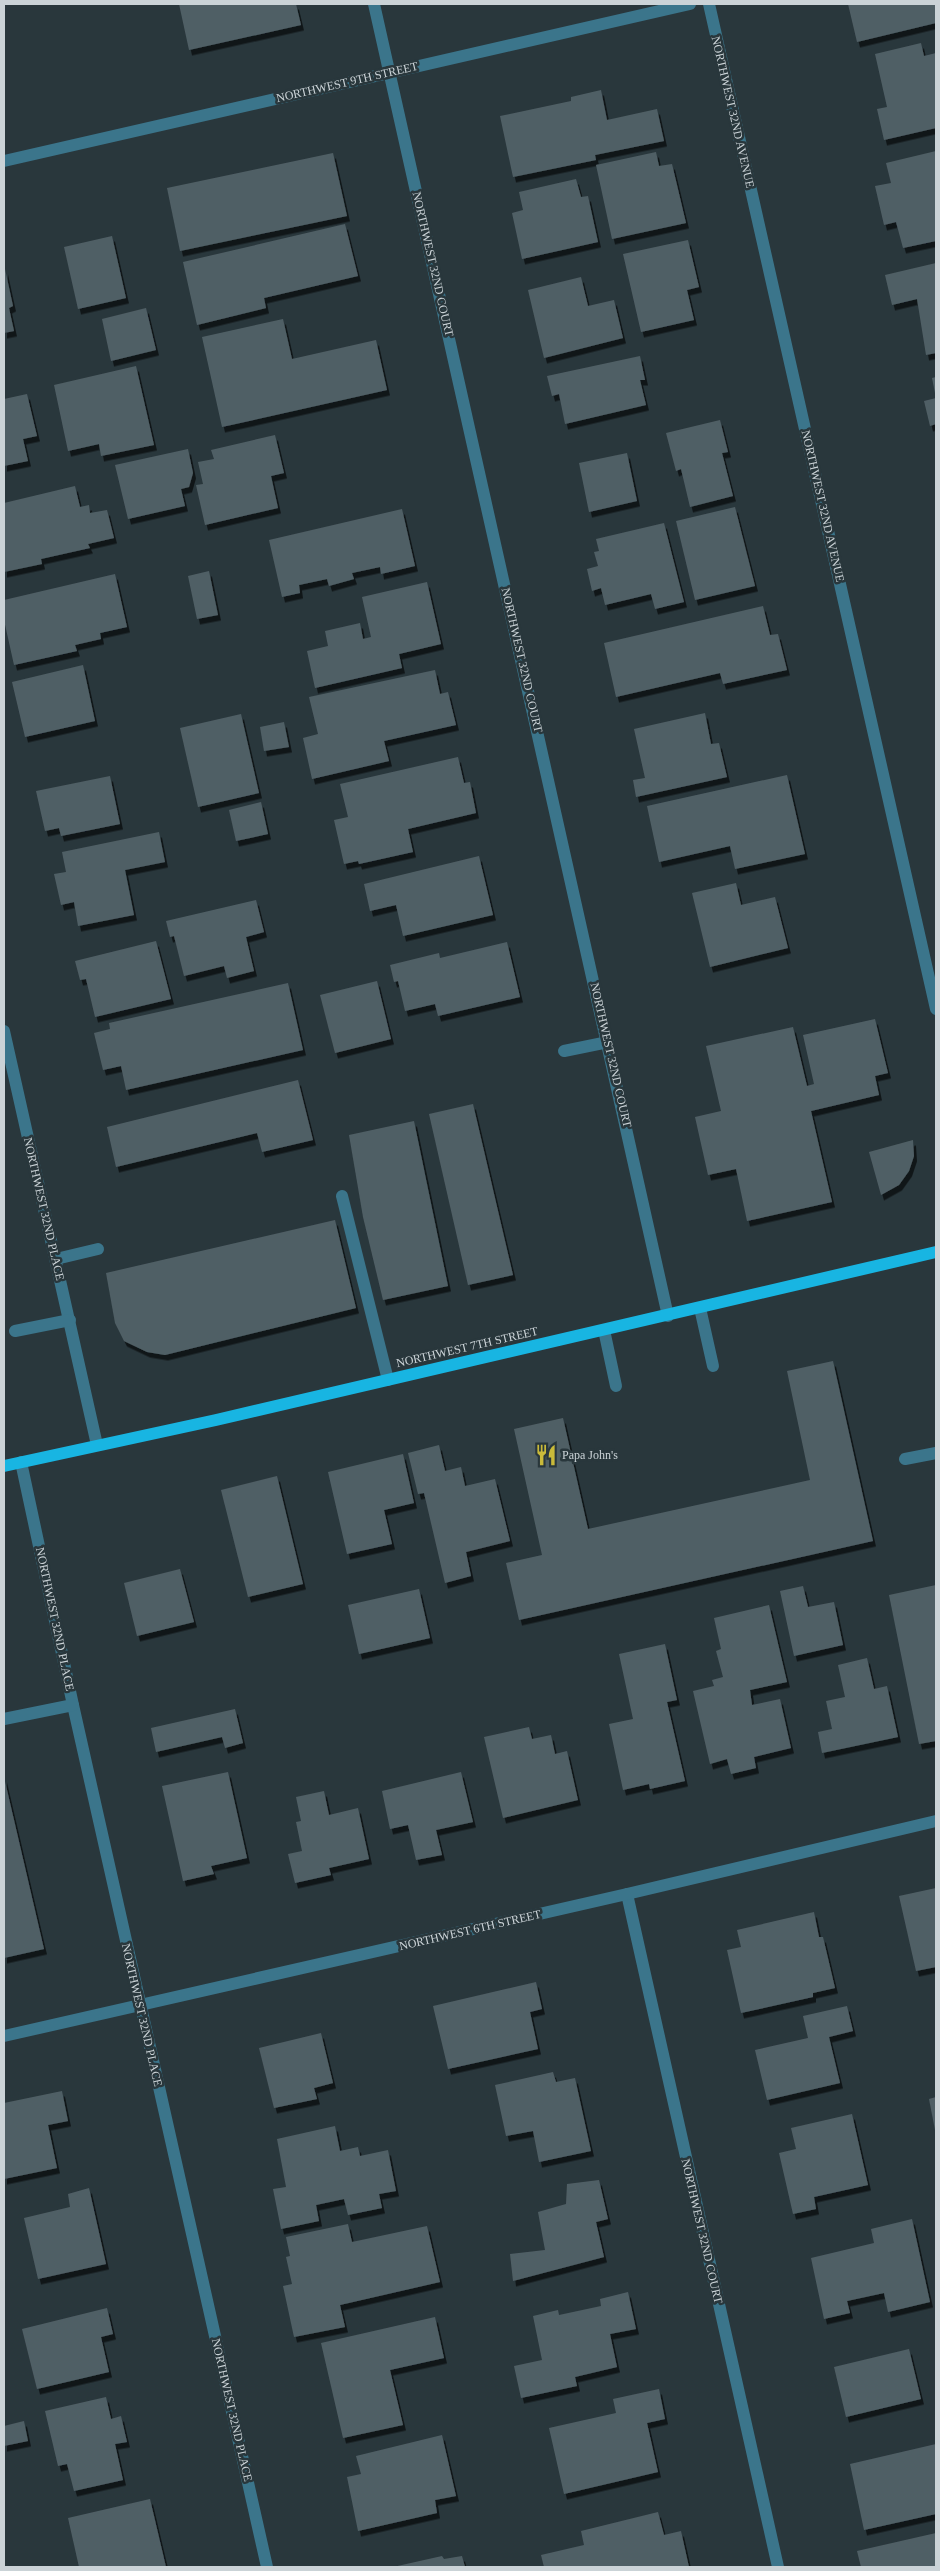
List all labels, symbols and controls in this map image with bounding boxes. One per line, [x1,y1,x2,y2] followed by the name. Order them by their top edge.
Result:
[709,35,757,189] street label: NORTHWEST 32ND AVENUE
[275,59,420,105] street label: NORTHWEST 9TH STREET
[409,190,457,338] street label: NORTHWEST 32ND COURT
[799,429,847,583] street label: NORTHWEST 32ND AVENUE
[498,586,546,734] street label: NORTHWEST 32ND COURT
[587,981,635,1129] street label: NORTHWEST 32ND COURT
[21,1136,67,1282] street label: NORTHWEST 32ND PLACE
[395,1324,540,1370] street label: NORTHWEST 7TH STREET
[533,1442,559,1468] restaurant icon: Papa John's
[562,1448,618,1462] place label: Papa John's
[33,1546,77,1692] street label: NORTHWEST 32ND PLACE
[398,1907,543,1953] street label: NORTHWEST 6TH STREET
[119,1942,165,2088] street label: NORTHWEST 32ND PLACE
[678,2157,726,2305] street label: NORTHWEST 32ND COURT
[209,2337,255,2483] street label: NORTHWEST 32ND PLACE

